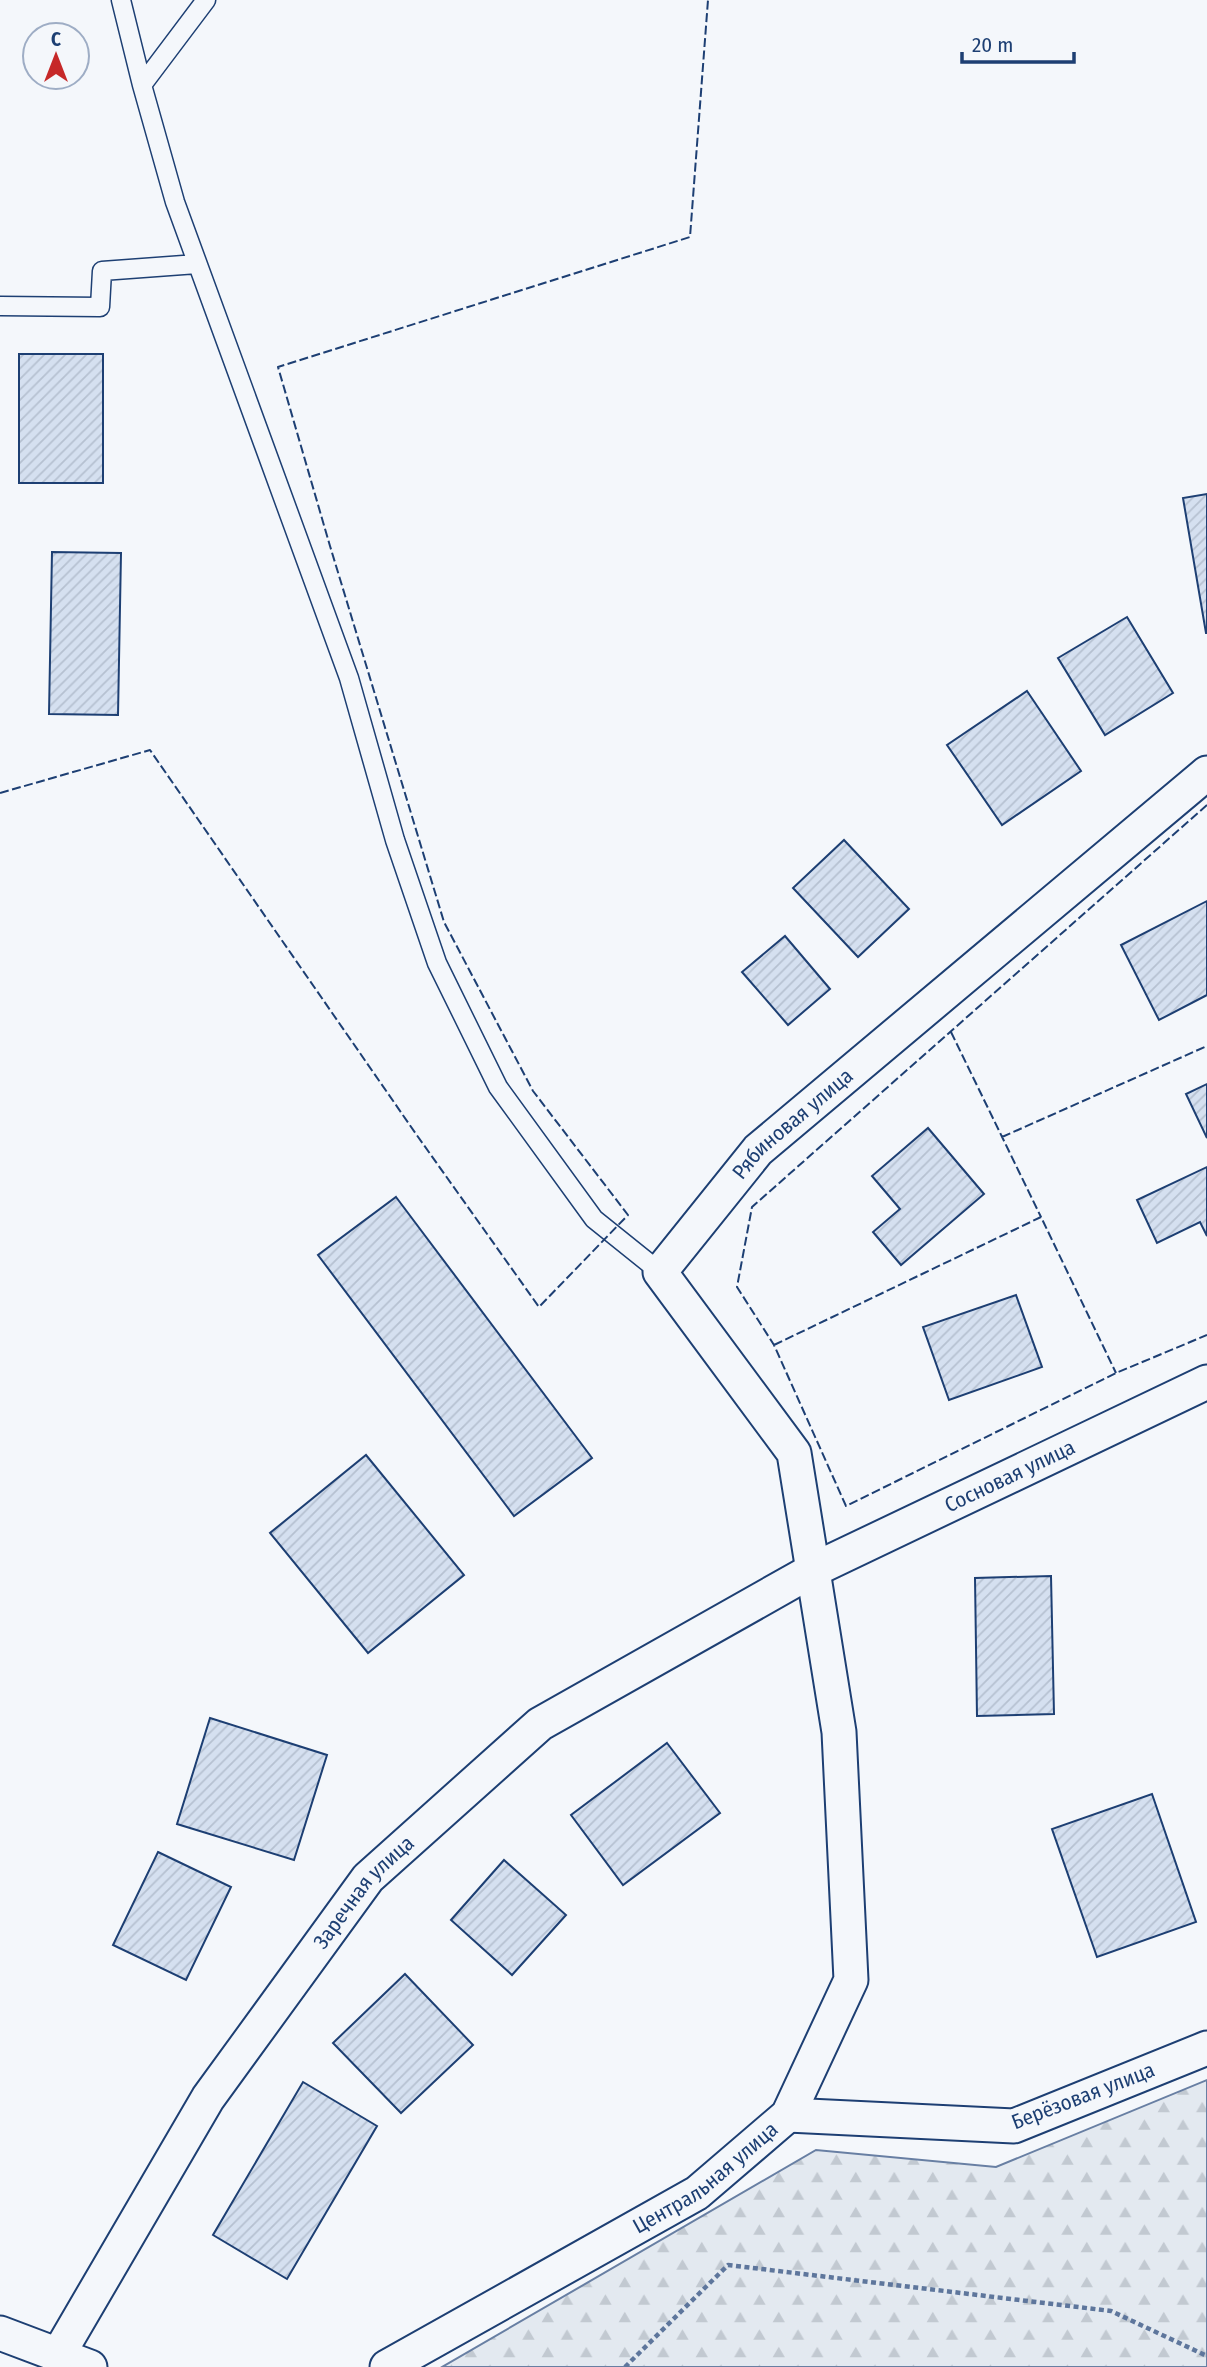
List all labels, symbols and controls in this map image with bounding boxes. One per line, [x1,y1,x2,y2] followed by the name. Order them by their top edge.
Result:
[21,21,91,91] north arrow
[962,21,1074,65] scale bar
[51,28,61,51] text: С
[972,32,1013,58] text: 20 m
[727,1063,858,1184] street label: Рябиновая улица
[941,1434,1079,1518] street label: Сосновая улица
[308,1830,419,1954] street label: Заречная улица
[1008,2057,1158,2135] street label: Берёзовая улица
[628,2116,783,2239] street label: Центральная улица

